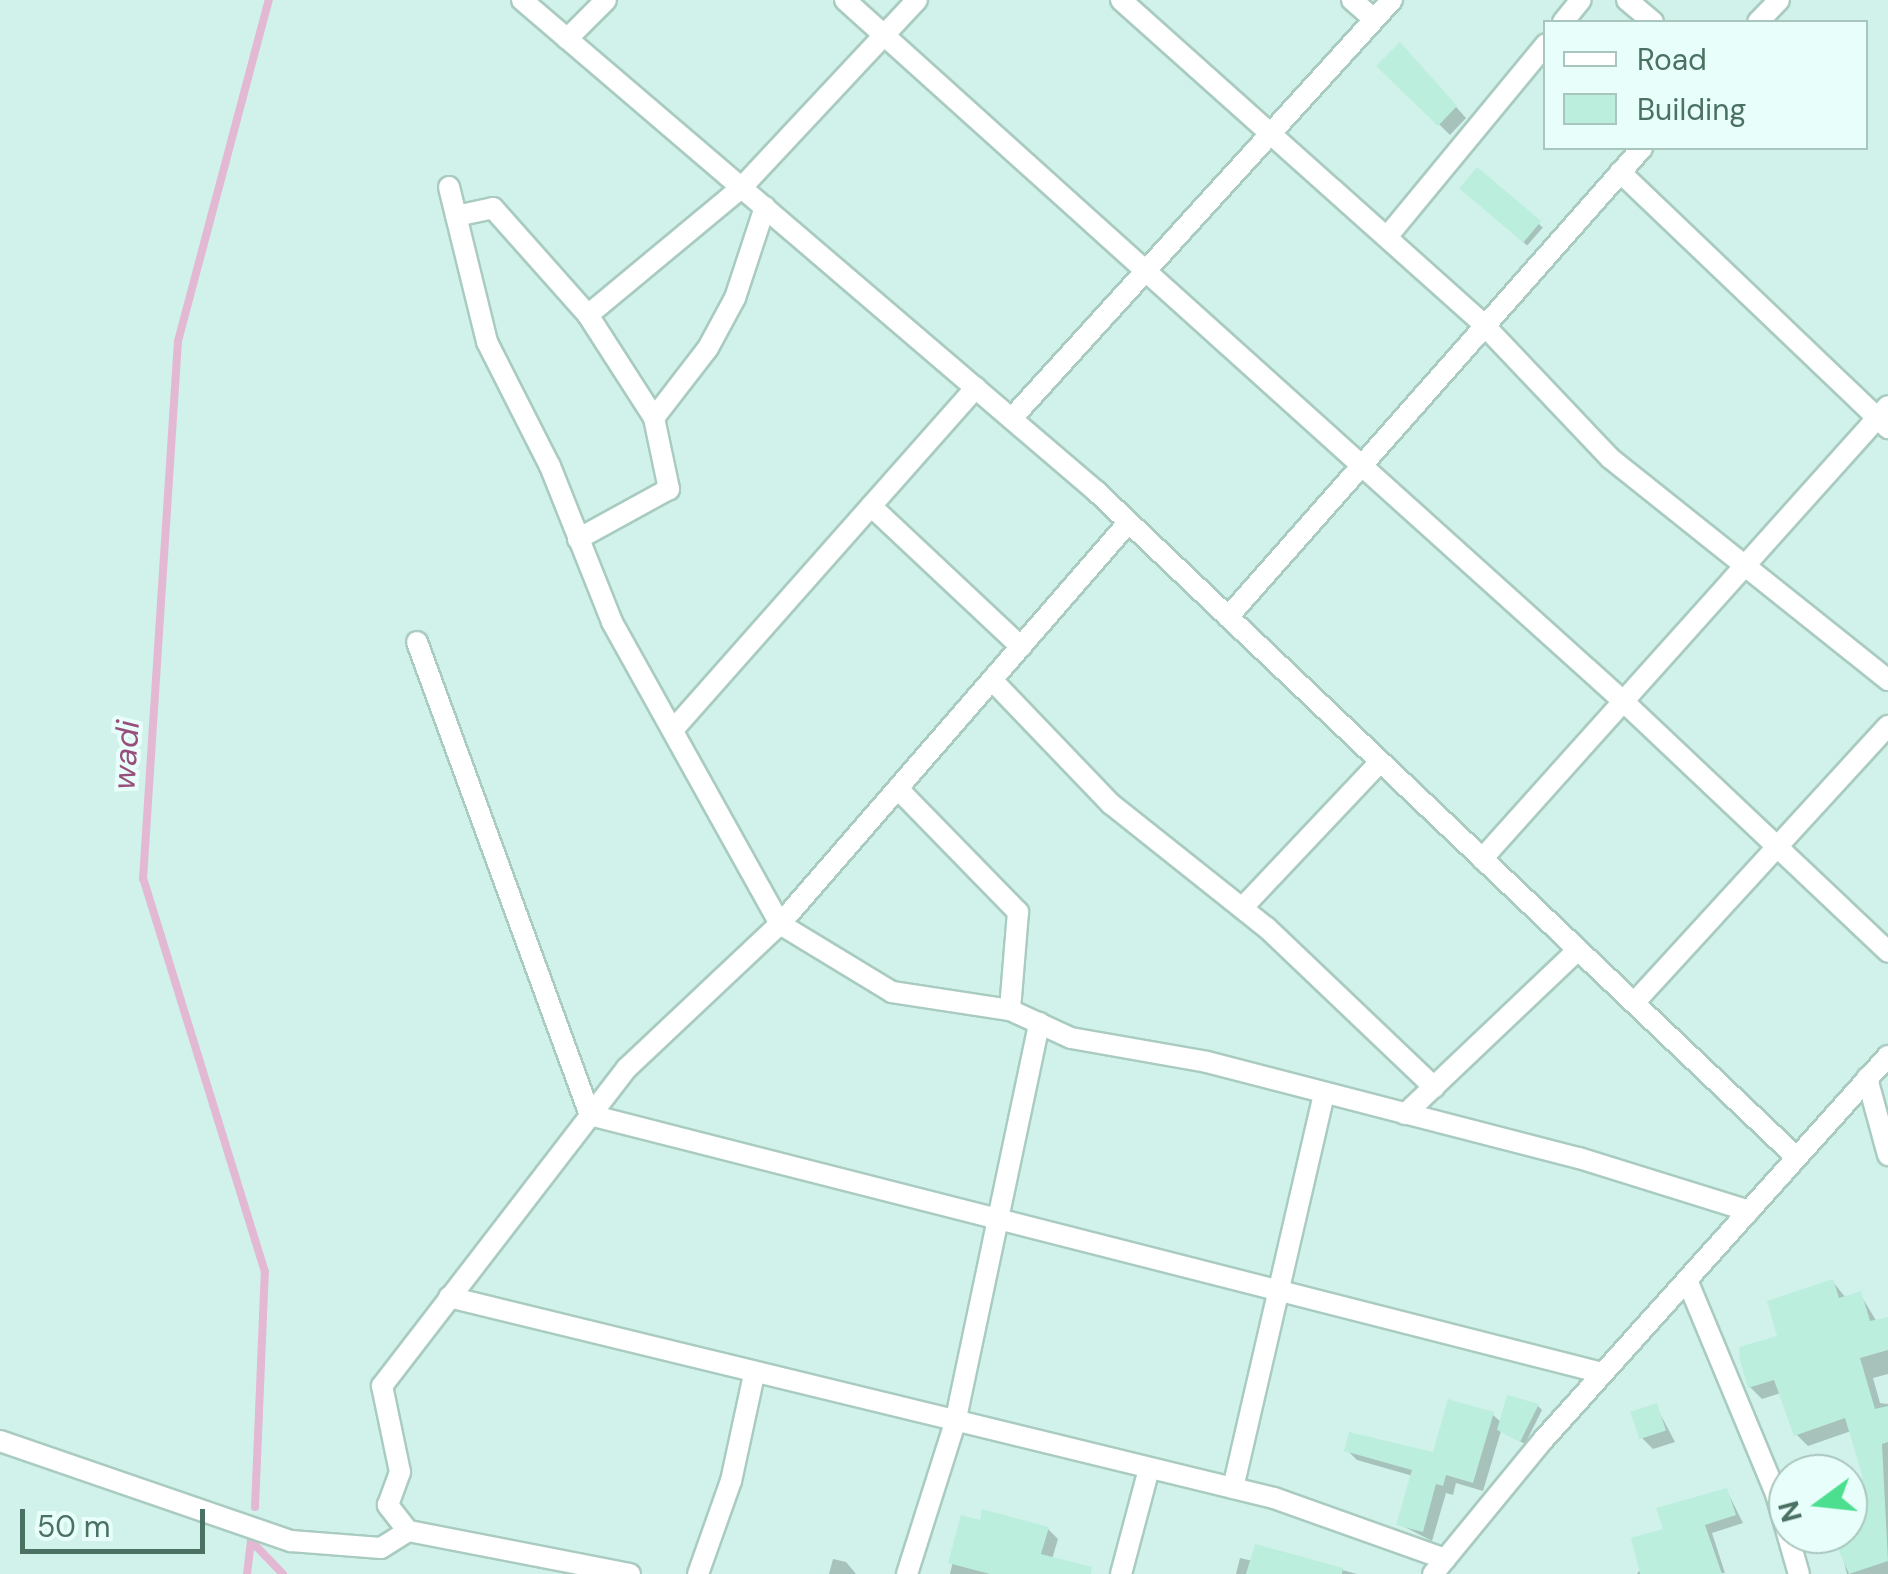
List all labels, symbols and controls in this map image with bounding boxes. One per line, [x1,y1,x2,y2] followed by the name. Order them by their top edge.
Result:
[1543,20,1868,150] legend
[1637,40,1707,79] text: Road
[1637,90,1746,129] text: Building
[104,719,148,791] water label: wadi
[1768,1454,1868,1554] north arrow
[25,1489,210,1551] scale bar
[1770,1497,1811,1526] text: N
[37,1507,111,1546] text: 50 m

